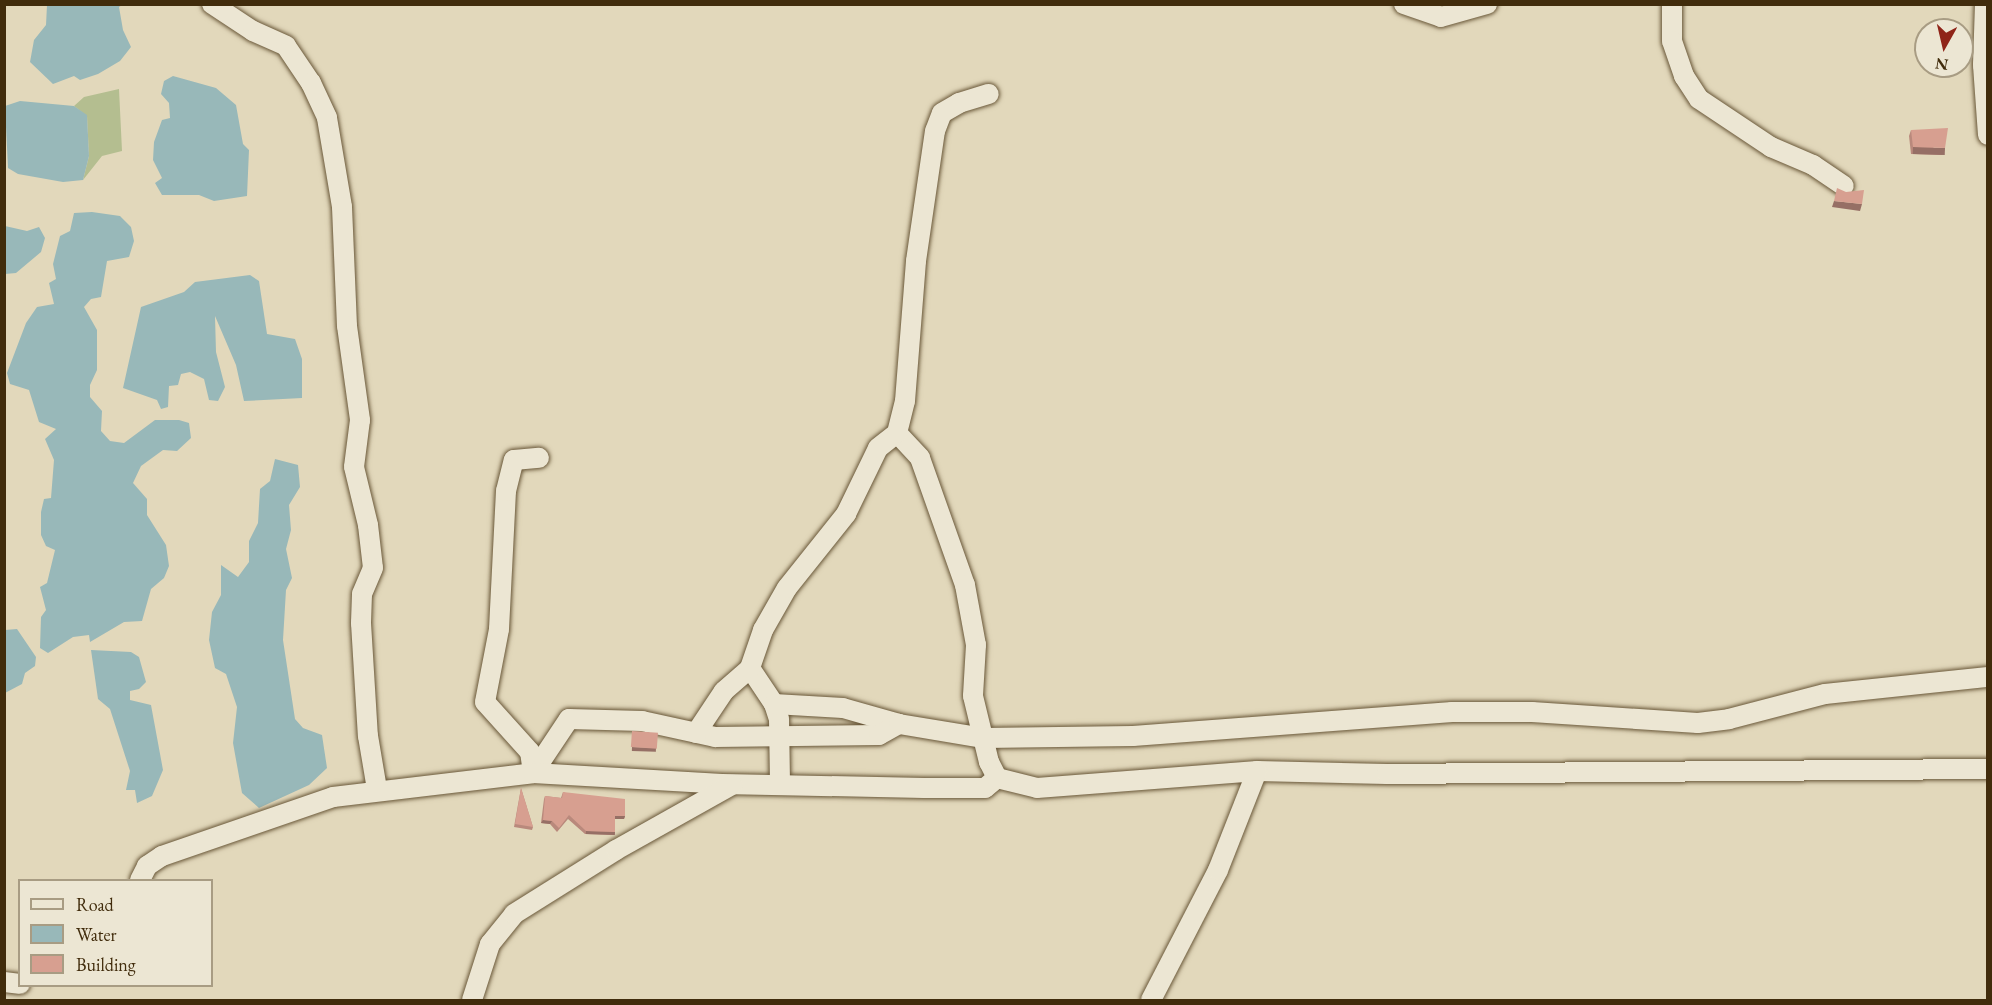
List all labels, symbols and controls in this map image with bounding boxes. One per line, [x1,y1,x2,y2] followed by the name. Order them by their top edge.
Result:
[1914,18,1974,78] north arrow
[1934,53,1950,76] text: N
[18,879,213,987] legend
[76,893,114,916] text: Road
[76,923,117,946] text: Water
[76,953,136,976] text: Building

